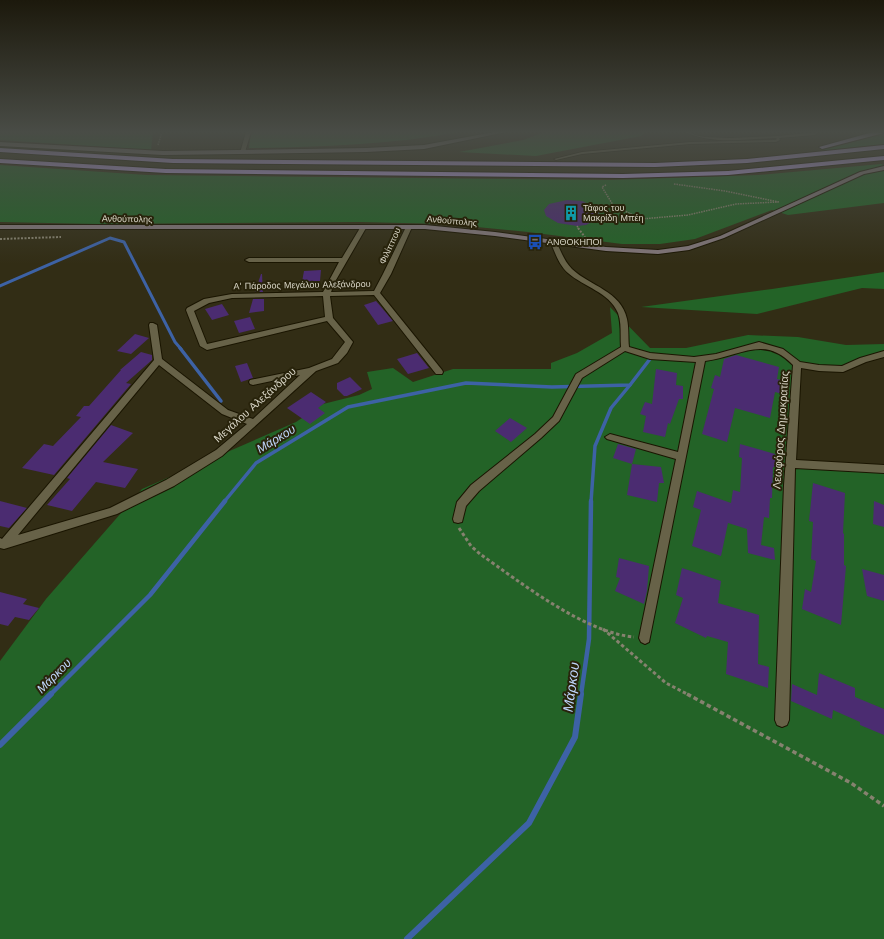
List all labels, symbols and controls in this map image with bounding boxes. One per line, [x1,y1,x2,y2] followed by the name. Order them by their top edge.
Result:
[583,203,644,223] place label: Τάφος του Μακρίδη Μπέη
[562,204,580,222] building icon: Τάφος του Μακρίδη Μπέη
[102,214,153,224] street label: Ανθούπολης
[426,214,478,228] street label: Ανθούπολης
[377,226,403,266] street label: Φιλίππου
[526,233,544,251] bus stop icon: ΑΝΘΟΚΗΠΟΙ
[547,237,602,247] place label: ΑΝΘΟΚΗΠΟΙ
[233,279,371,291] street label: Α' Πάροδος Μεγάλου Αλεξάνδρου
[211,365,299,445] street label: Μεγάλου Αλεξάνδρου
[770,370,792,490] street label: Λεωφόρος Δημοκρατίας
[254,422,298,456] water label: Μάρκου
[34,656,74,696] water label: Μάρκου
[560,661,582,713] water label: Μάρκου

